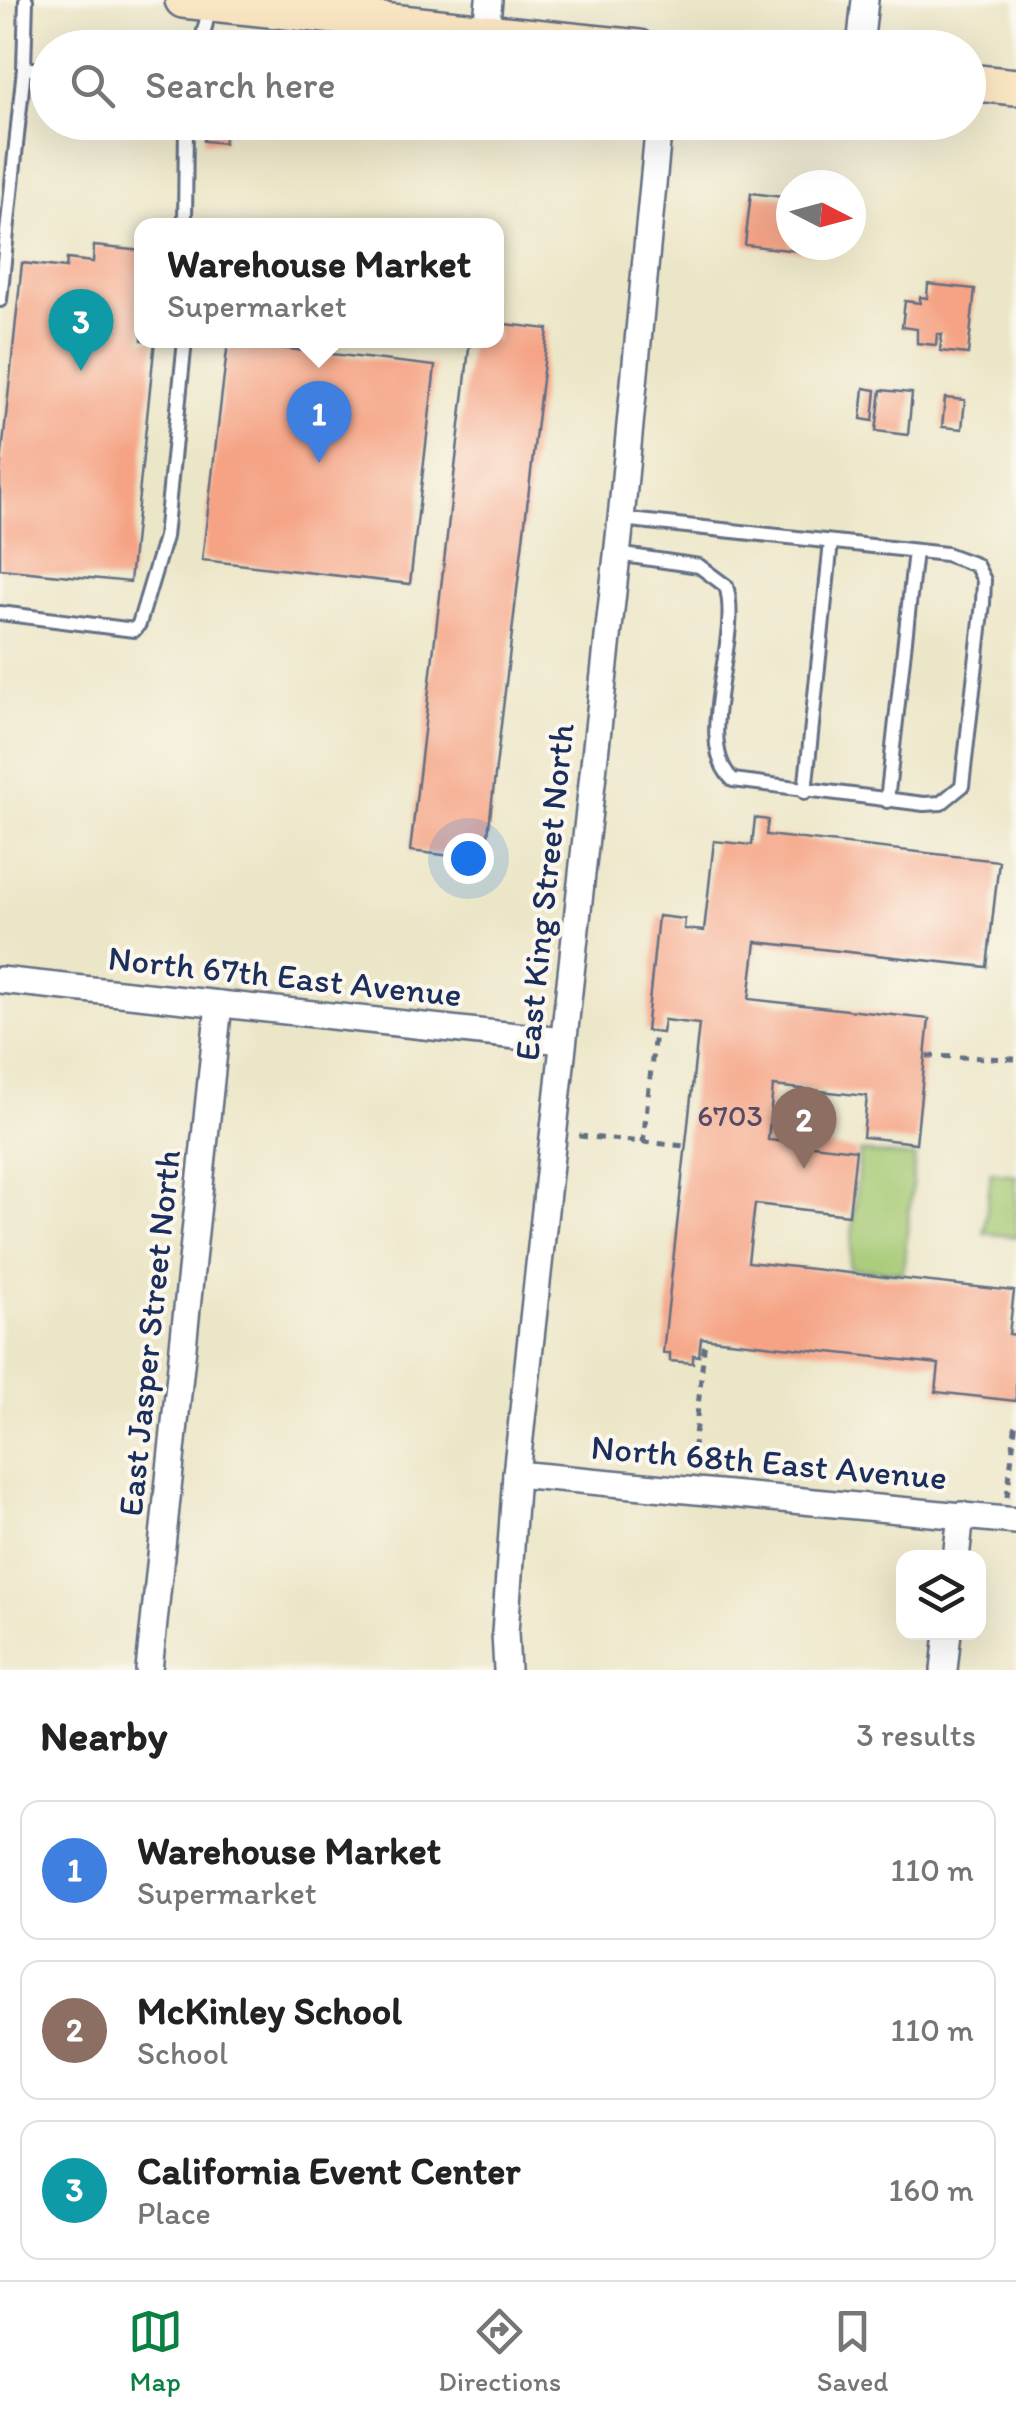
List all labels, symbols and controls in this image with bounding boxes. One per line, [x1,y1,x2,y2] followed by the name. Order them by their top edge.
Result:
[30,30,986,140] search box
[65,58,120,113] icon: search
[145,62,336,108] text: Search here
[776,170,866,260] north arrow
[134,218,504,348] popup
[167,241,471,287] text: Warehouse Market
[167,287,347,325] text: Supermarket
[48,288,114,371] pin: 3
[286,380,352,463] pin: 1
[505,721,583,1063] street label: East King Street North
[443,833,494,884] your location
[106,937,464,1015] street label: North 67th East Avenue
[772,1086,836,1169] pin: 2
[697,1097,763,1134] house number: 6703
[109,1148,189,1518] street label: East Jasper Street North
[589,1426,949,1498] street label: North 68th East Avenue
[896,1550,986,1640] map controls
[896,1550,986,1640] button: layers
[40,1710,167,1761] text: Nearby
[856,1716,976,1754] text: 3 results
[137,1828,441,1874] text: Warehouse Market
[67,1851,82,1889] text: 1
[890,1851,974,1889] text: 110 m
[137,1874,317,1912] text: Supermarket
[137,1988,402,2034] text: McKinley School
[66,2011,83,2049] text: 2
[890,2011,974,2049] text: 110 m
[137,2034,228,2072] text: School
[137,2148,520,2194] text: California Event Center
[66,2171,83,2209] text: 3
[888,2171,974,2209] text: 160 m
[137,2194,211,2232] text: Place
[128,2304,183,2398] tab: Map
[438,2304,561,2398] tab: Directions
[817,2304,888,2398] tab: Saved

